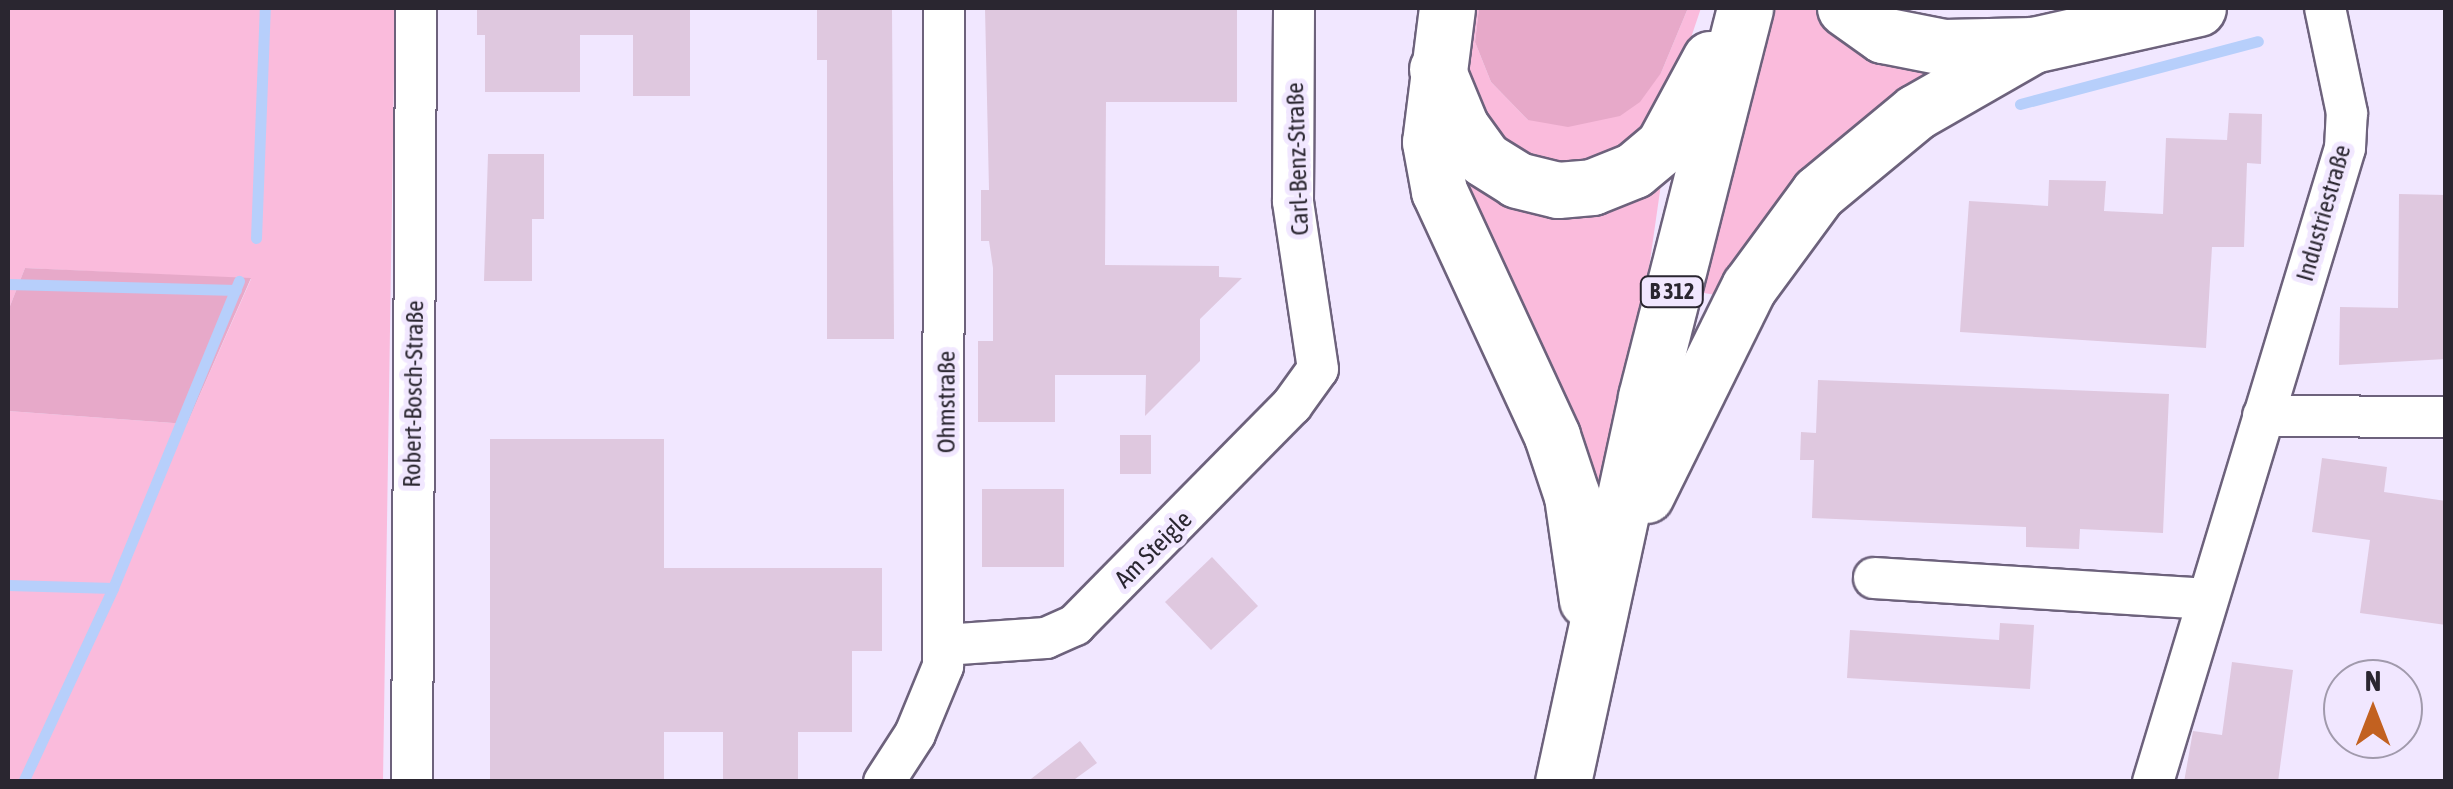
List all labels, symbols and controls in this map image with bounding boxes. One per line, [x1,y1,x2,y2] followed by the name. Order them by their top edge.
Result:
[1279,82,1315,236] street label: Carl-Benz-Straße
[2289,141,2357,285] street label: Industriestraße
[1640,275,1704,309] road number: B 312
[396,300,430,488] street label: Robert-Bosch-Straße
[931,351,961,453] street label: Ohmstraße
[1108,504,1198,594] street label: Am Steigle
[2323,659,2423,759] north arrow
[2365,665,2381,697] text: N

